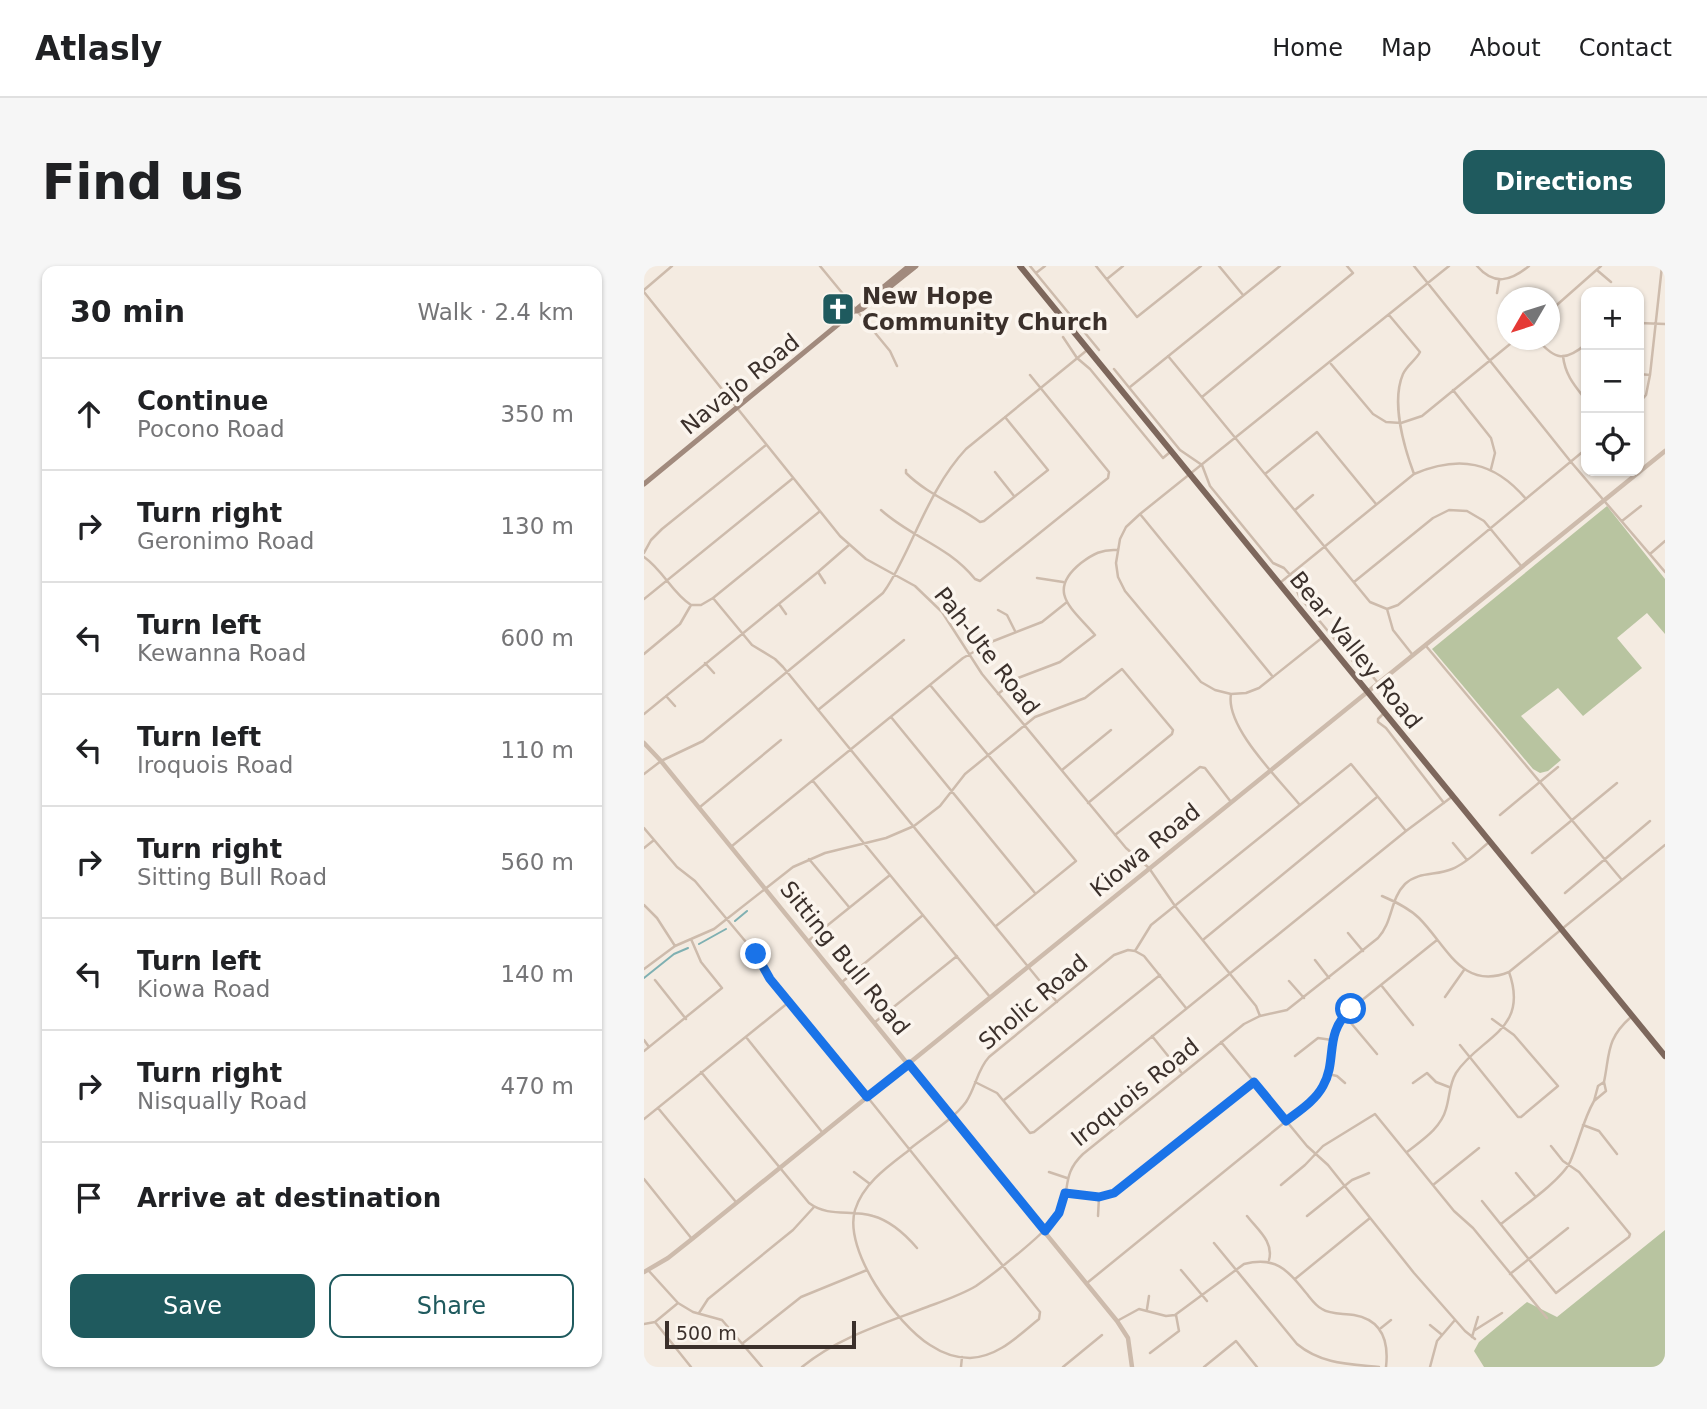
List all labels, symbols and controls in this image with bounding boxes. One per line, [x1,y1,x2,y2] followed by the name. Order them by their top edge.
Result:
[35,29,162,68] text: Atlasly
[1272,34,1343,62] text: Home
[1381,34,1432,62] text: Map
[1470,34,1541,62] text: About
[1579,34,1672,62] text: Contact
[1463,150,1665,214] button: Directions
[42,154,243,211] text: Find us
[862,283,1108,335] place label: New Hope Community Church
[1497,287,1560,350] north arrow
[1581,287,1644,476] map controls
[1581,287,1644,350] button: +
[819,290,857,328] church icon: New Hope Community Church
[70,294,185,329] text: 30 min
[417,299,574,325] text: Walk · 2.4 km
[676,328,804,440] street label: Navajo Road
[1581,350,1644,413] button: −
[137,386,268,416] text: Continue
[70,395,108,433] icon: ahead
[500,401,574,427] text: 350 m
[1581,413,1644,476] button: locate
[137,416,285,442] text: Pocono Road
[137,498,282,528] text: Turn right
[70,507,108,545] icon: right
[500,513,574,539] text: 130 m
[137,528,314,554] text: Geronimo Road
[1285,566,1427,734] street label: Bear Valley Road
[929,582,1045,720] street label: Pah-Ute Road
[137,610,261,640] text: Turn left
[70,619,108,657] icon: left
[500,625,574,651] text: 600 m
[137,640,306,666] text: Kewanna Road
[137,722,261,752] text: Turn left
[70,731,108,769] icon: left
[500,737,574,763] text: 110 m
[137,752,293,778] text: Iroquois Road
[1085,798,1205,902] street label: Kiowa Road
[137,834,282,864] text: Turn right
[70,843,108,881] icon: right
[500,849,574,875] text: 560 m
[137,864,327,890] text: Sitting Bull Road
[775,876,915,1040] street label: Sitting Bull Road
[740,938,771,969] route end
[137,946,261,976] text: Turn left
[973,949,1093,1055] street label: Sholic Road
[70,955,108,993] icon: left
[500,961,574,987] text: 140 m
[137,976,270,1002] text: Kiowa Road
[1335,993,1366,1024] route start
[1066,1033,1204,1151] street label: Iroquois Road
[137,1058,282,1088] text: Turn right
[70,1067,108,1105] icon: right
[500,1073,574,1099] text: 470 m
[137,1088,307,1114] text: Nisqually Road
[70,1179,108,1217] icon: arrive
[137,1183,441,1213] text: Arrive at destination
[70,1274,315,1338] button: Save
[329,1274,574,1338] button: Share
[665,1318,856,1350] scale bar
[676,1322,737,1344] text: 500 m

